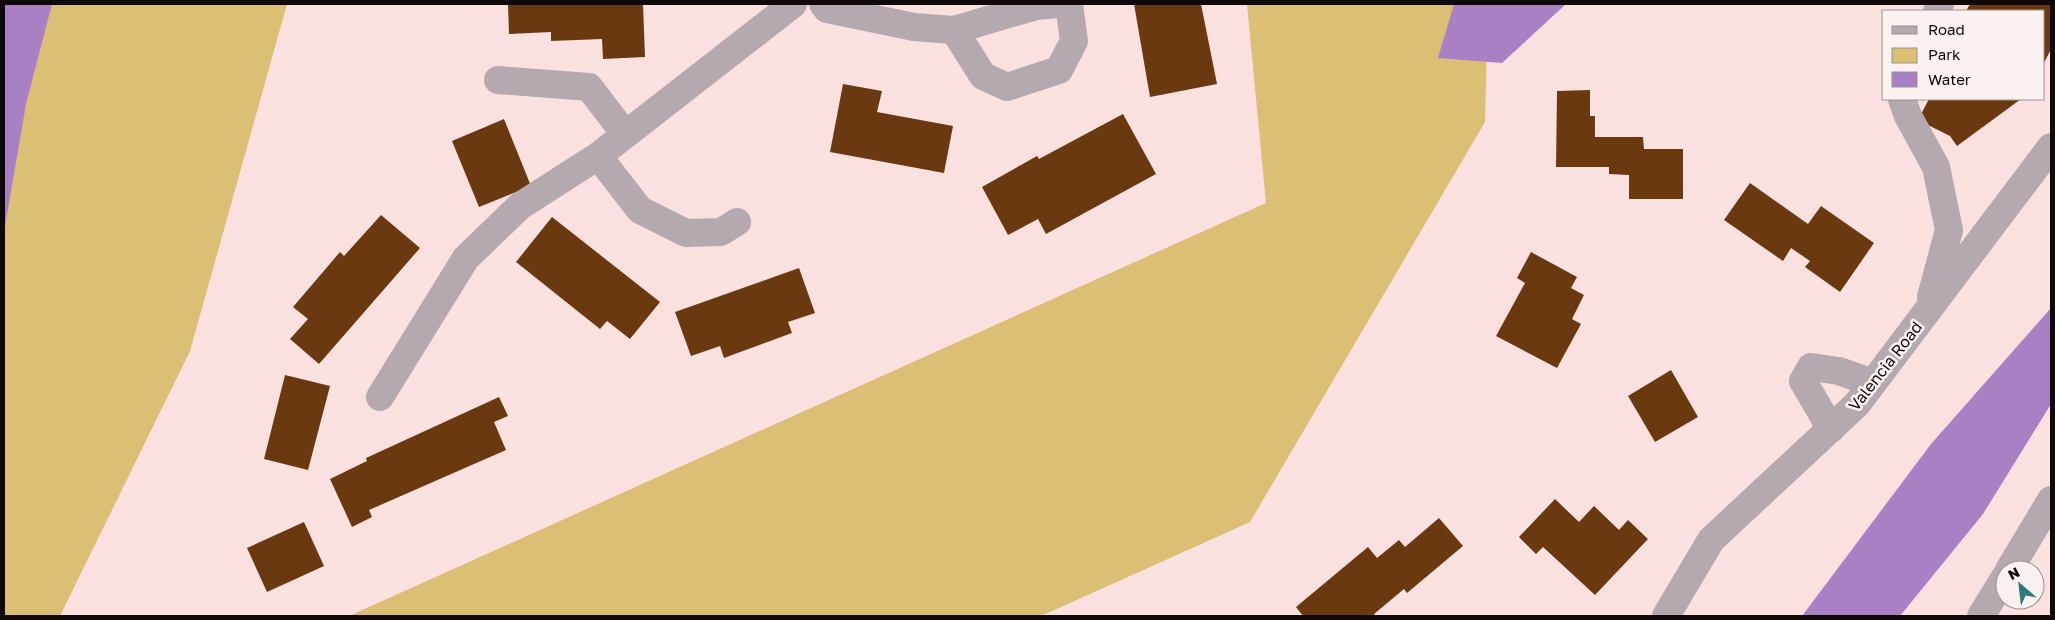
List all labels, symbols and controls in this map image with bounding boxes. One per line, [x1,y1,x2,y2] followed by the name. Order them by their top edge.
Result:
[1882,10,2045,100] legend
[1928,20,1965,38] text: Road
[1928,45,1961,63] text: Park
[1928,70,1971,88] text: Water
[1844,317,1926,415] street label: Valencia Road
[1995,560,2045,610] north arrow
[2005,563,2022,583] text: N

